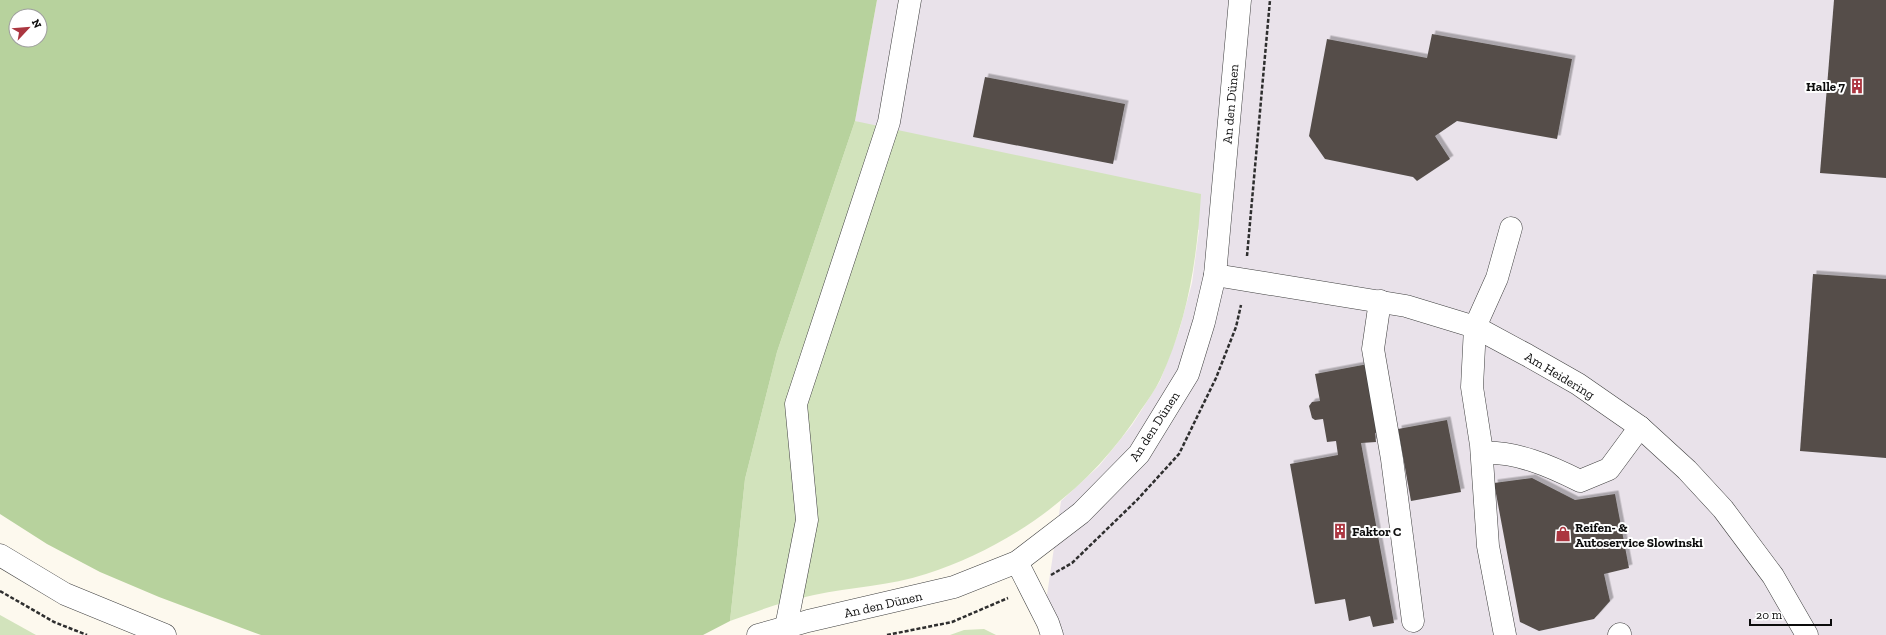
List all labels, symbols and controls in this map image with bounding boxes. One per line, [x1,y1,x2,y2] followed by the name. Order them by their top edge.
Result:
[8,8,48,48] north arrow
[29,17,44,31] text: N
[1220,63,1242,145] street label: An den Dünen
[1848,77,1866,95] building icon: Halle 7
[1806,79,1846,94] place label: Halle 7
[1522,349,1597,402] street label: Am Heidering
[1126,388,1183,464] street label: An den Dünen
[1575,520,1703,550] place label: Reifen- & Autoservice Slowinski
[1331,522,1349,540] building icon: Faktor C
[1352,524,1401,539] place label: Faktor C
[1554,525,1572,543] shop icon: Reifen- & Autoservice Slowinski
[842,588,924,621] street label: An den Dünen
[1750,601,1831,627] scale bar
[1756,608,1783,622] text: 20 m

